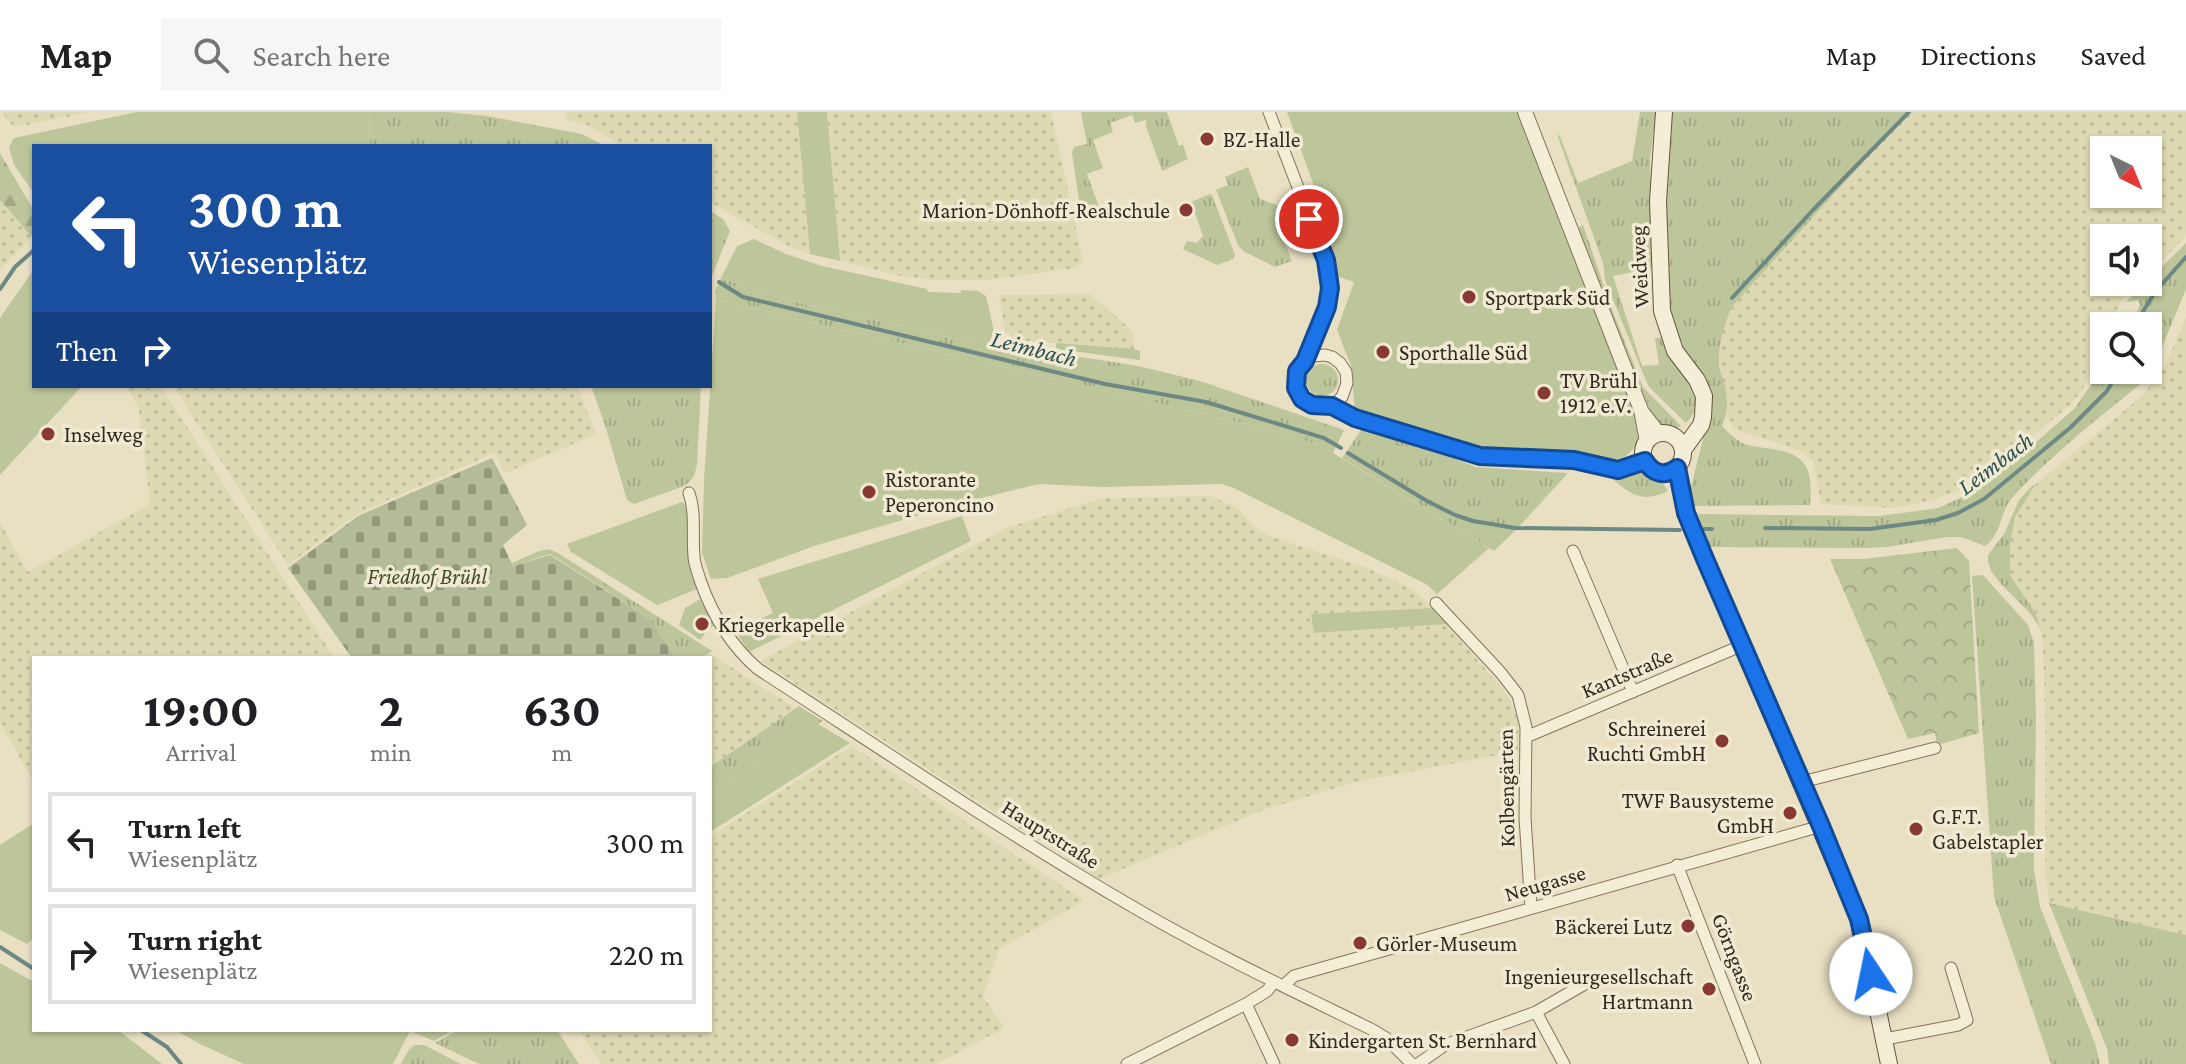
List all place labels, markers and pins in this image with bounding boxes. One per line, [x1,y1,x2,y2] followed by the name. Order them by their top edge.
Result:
[1223,127,1300,152] place label: BZ-Halle
[1198,130,1216,148] marker: BZ-Halle
[1275,185,1343,253] pin
[922,198,1170,223] place label: Marion-Dönhoff-Realschule
[1177,201,1195,219] marker: Marion-Dönhoff-Realschule
[1485,285,1611,310] place label: Sportpark Süd
[1460,288,1478,306] marker: Sportpark Süd
[1399,340,1528,365] place label: Sporthalle Süd
[1374,343,1392,361] marker: Sporthalle Süd
[1560,368,1638,418] place label: TV Brühl 1912 e.V.
[1535,384,1553,402] marker: TV Brühl 1912 e.V.
[64,422,143,447] place label: Inselweg
[39,425,57,443] marker: Inselweg
[885,467,994,517] place label: Ristorante Peperoncino
[860,483,878,501] marker: Ristorante Peperoncino
[718,612,845,637] place label: Kriegerkapelle
[693,615,711,633] marker: Kriegerkapelle
[1587,716,1706,766] place label: Schreinerei Ruchti GmbH
[1713,732,1731,750] marker: Schreinerei Ruchti GmbH
[1622,788,1774,838] place label: TWF Bausysteme GmbH
[1781,804,1799,822] marker: TWF Bausysteme GmbH
[1932,804,2044,854] place label: G.F.T. Gabelstapler
[1907,820,1925,838] marker: G.F.T. Gabelstapler
[1555,914,1672,939] place label: Bäckerei Lutz
[1679,917,1697,935] marker: Bäckerei Lutz
[1376,931,1518,956] place label: Görler-Museum
[1351,934,1369,952] marker: Görler-Museum
[1504,964,1694,1014] place label: Ingenieurgesellschaft Hartmann
[1700,980,1718,998] marker: Ingenieurgesellschaft Hartmann
[1308,1028,1538,1053] place label: Kindergarten St. Bernhard
[1283,1031,1301,1049] marker: Kindergarten St. Bernhard

